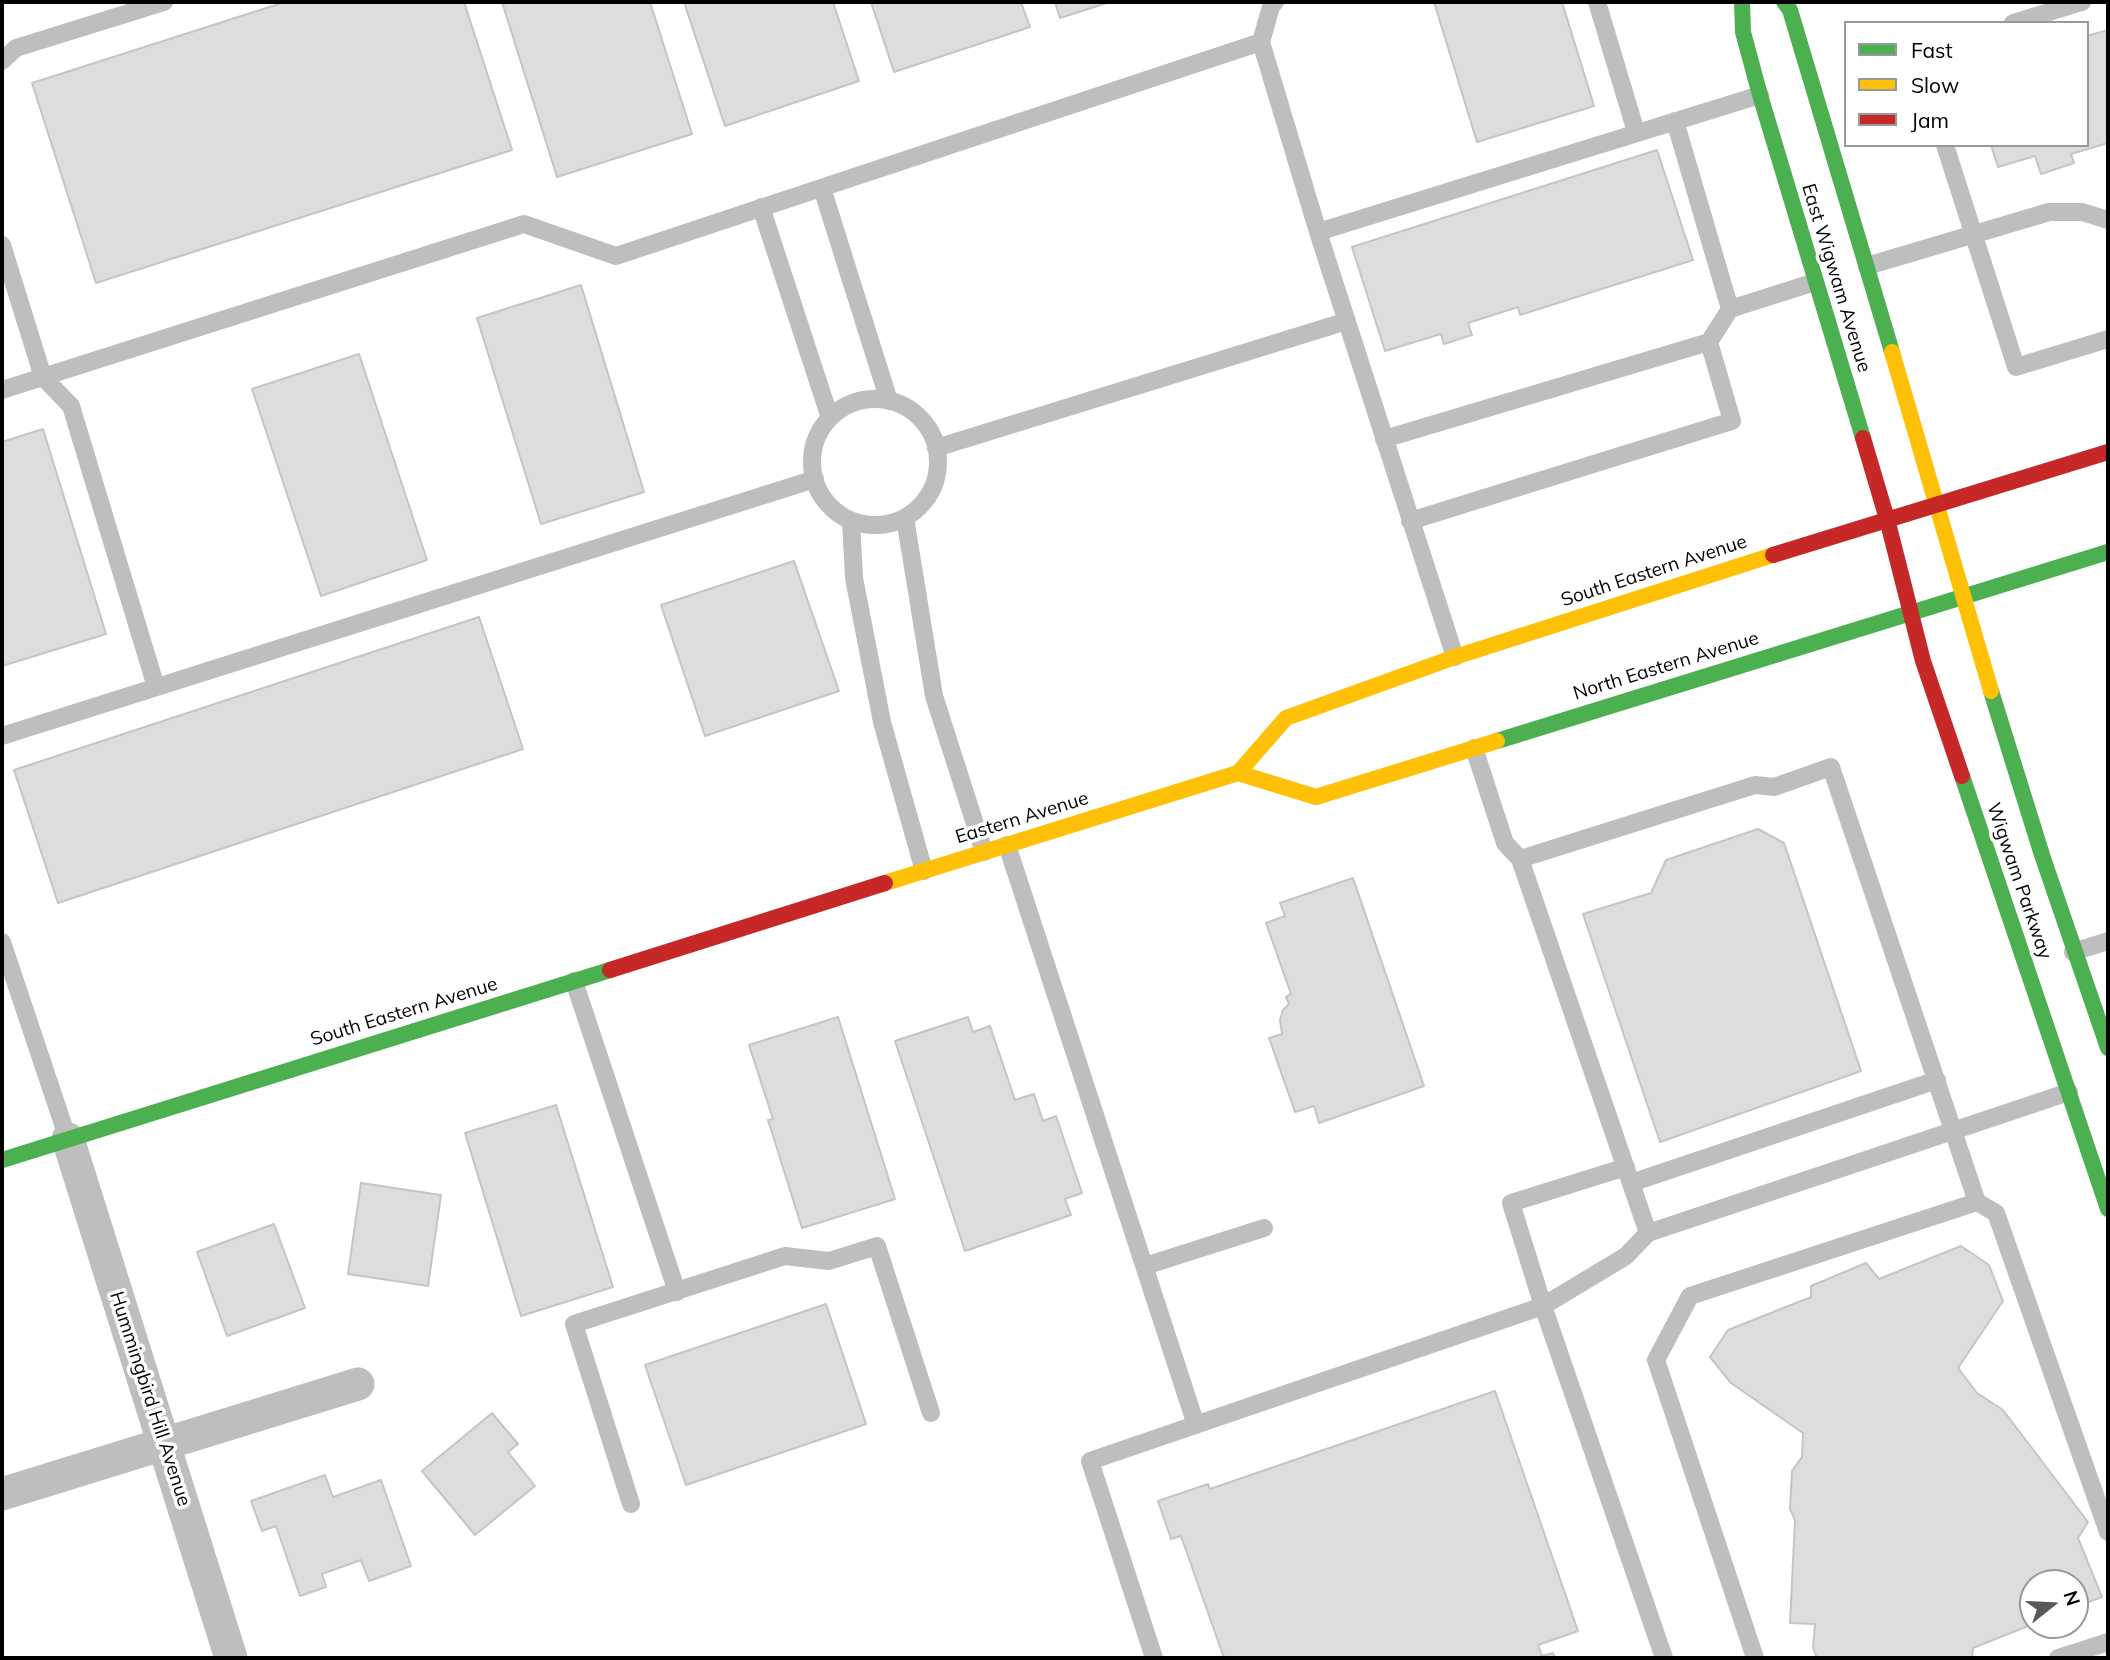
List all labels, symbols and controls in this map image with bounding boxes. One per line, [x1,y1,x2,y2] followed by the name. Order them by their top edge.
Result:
[1844,21,2089,147] legend
[1911,37,1953,63] text: Fast
[1911,72,1959,98] text: Slow
[1911,107,1949,133] text: Jam
[1796,181,1876,375] street label: East Wigwam Avenue
[1558,530,1750,612] street label: South Eastern Avenue
[1570,627,1762,705] street label: North Eastern Avenue
[953,787,1091,849] street label: Eastern Avenue
[1982,800,2056,962] street label: Wigwam Parkway
[308,973,500,1051] street label: South Eastern Avenue
[105,1289,195,1509] street label: Hummingbird Hill Avenue
[2019,1569,2089,1639] north arrow
[2058,1588,2086,1609] text: N

